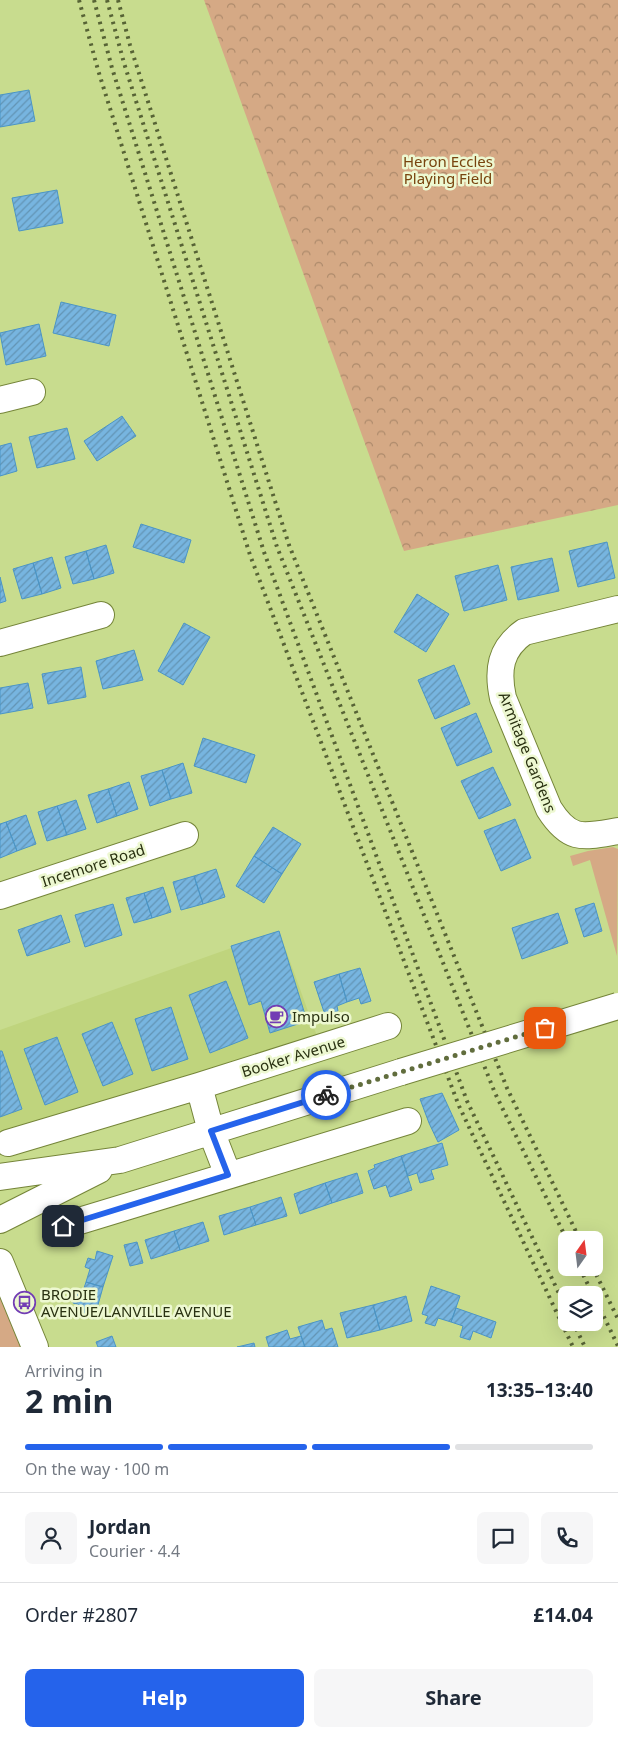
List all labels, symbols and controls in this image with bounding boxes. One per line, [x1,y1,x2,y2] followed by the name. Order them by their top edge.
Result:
[403,151,493,188] park label: Heron Eccles Playing Field
[495,689,561,815] street label: Armitage Gardens
[39,839,147,891] street label: Incemore Road
[264,1004,288,1028] cafe icon: Impulso
[292,1006,350,1026] place label: Impulso
[524,1007,566,1049] pin
[531,1014,559,1042] icon: bag
[239,1031,347,1081] street label: Booker Avenue
[301,1070,351,1120] courier
[312,1081,340,1109] icon: bike
[42,1205,84,1247] pin
[49,1212,77,1240] icon: home
[558,1231,602,1276] north arrow
[558,1231,603,1331] map controls
[41,1284,232,1321] place label: BRODIE AVENUE/LANVILLE AVENUE
[558,1286,603,1331] button: layers
[13,1291,37,1315] bus stop icon: BRODIE AVENUE/LANVILLE AVENUE
[25,1360,103,1382] text: Arriving in
[486,1377,593,1403] text: 13:35–13:40
[25,1379,113,1422] text: 2 min
[25,1458,169,1480] text: On the way · 100 m
[25,1512,77,1564] button: person
[477,1512,529,1564] button: chat
[541,1512,593,1564] button: phone
[89,1514,151,1540] text: Jordan
[89,1540,180,1562] text: Courier · 4.4
[25,1602,138,1628] text: Order #2807
[533,1602,593,1628] text: £14.04
[25,1669,304,1727] button: Help
[314,1669,593,1727] button: Share

